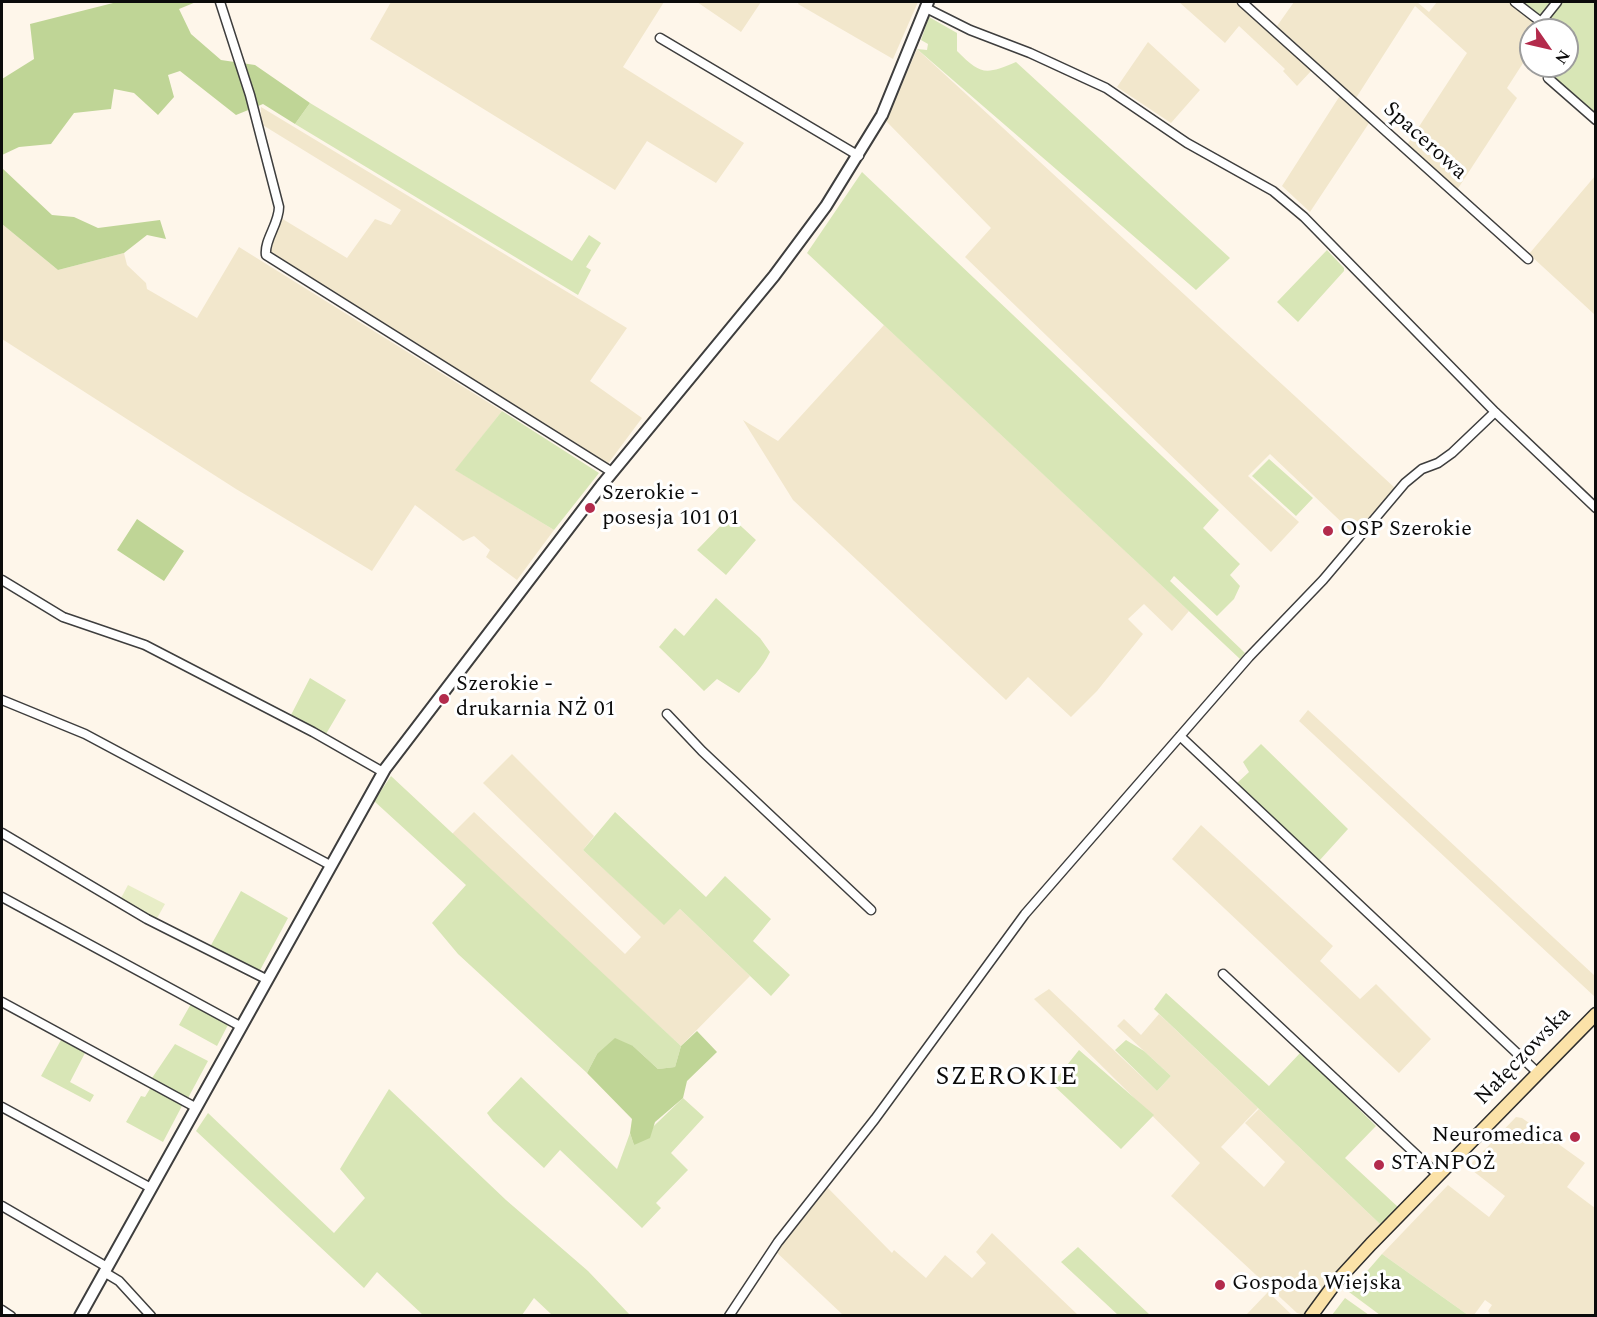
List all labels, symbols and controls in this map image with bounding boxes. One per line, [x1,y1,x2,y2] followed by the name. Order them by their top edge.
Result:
[1519,18,1579,78] north arrow
[1549,45,1576,69] text: N
[1376,97,1472,187] street label: Spacerowa
[602,482,740,534] place label: Szerokie - posesja 101 01
[583,501,597,515] marker: Szerokie - posesja 101 01
[1340,518,1472,544] place label: OSP Szerokie
[1321,524,1335,538] marker: OSP Szerokie
[456,673,616,724] place label: Szerokie - drukarnia NŻ 01
[437,692,451,706] marker: Szerokie - drukarnia NŻ 01
[1470,1002,1578,1112] street label: Nałęczowska
[935,1063,1079,1095] district label: SZEROKIE
[1432,1124,1563,1150] place label: Neuromedica
[1568,1130,1582,1144] marker: Neuromedica
[1391,1152,1496,1178] place label: STANPOŻ
[1372,1158,1386,1172] marker: STANPOŻ
[1232,1272,1401,1298] place label: Gospoda Wiejska
[1213,1278,1227,1292] marker: Gospoda Wiejska

